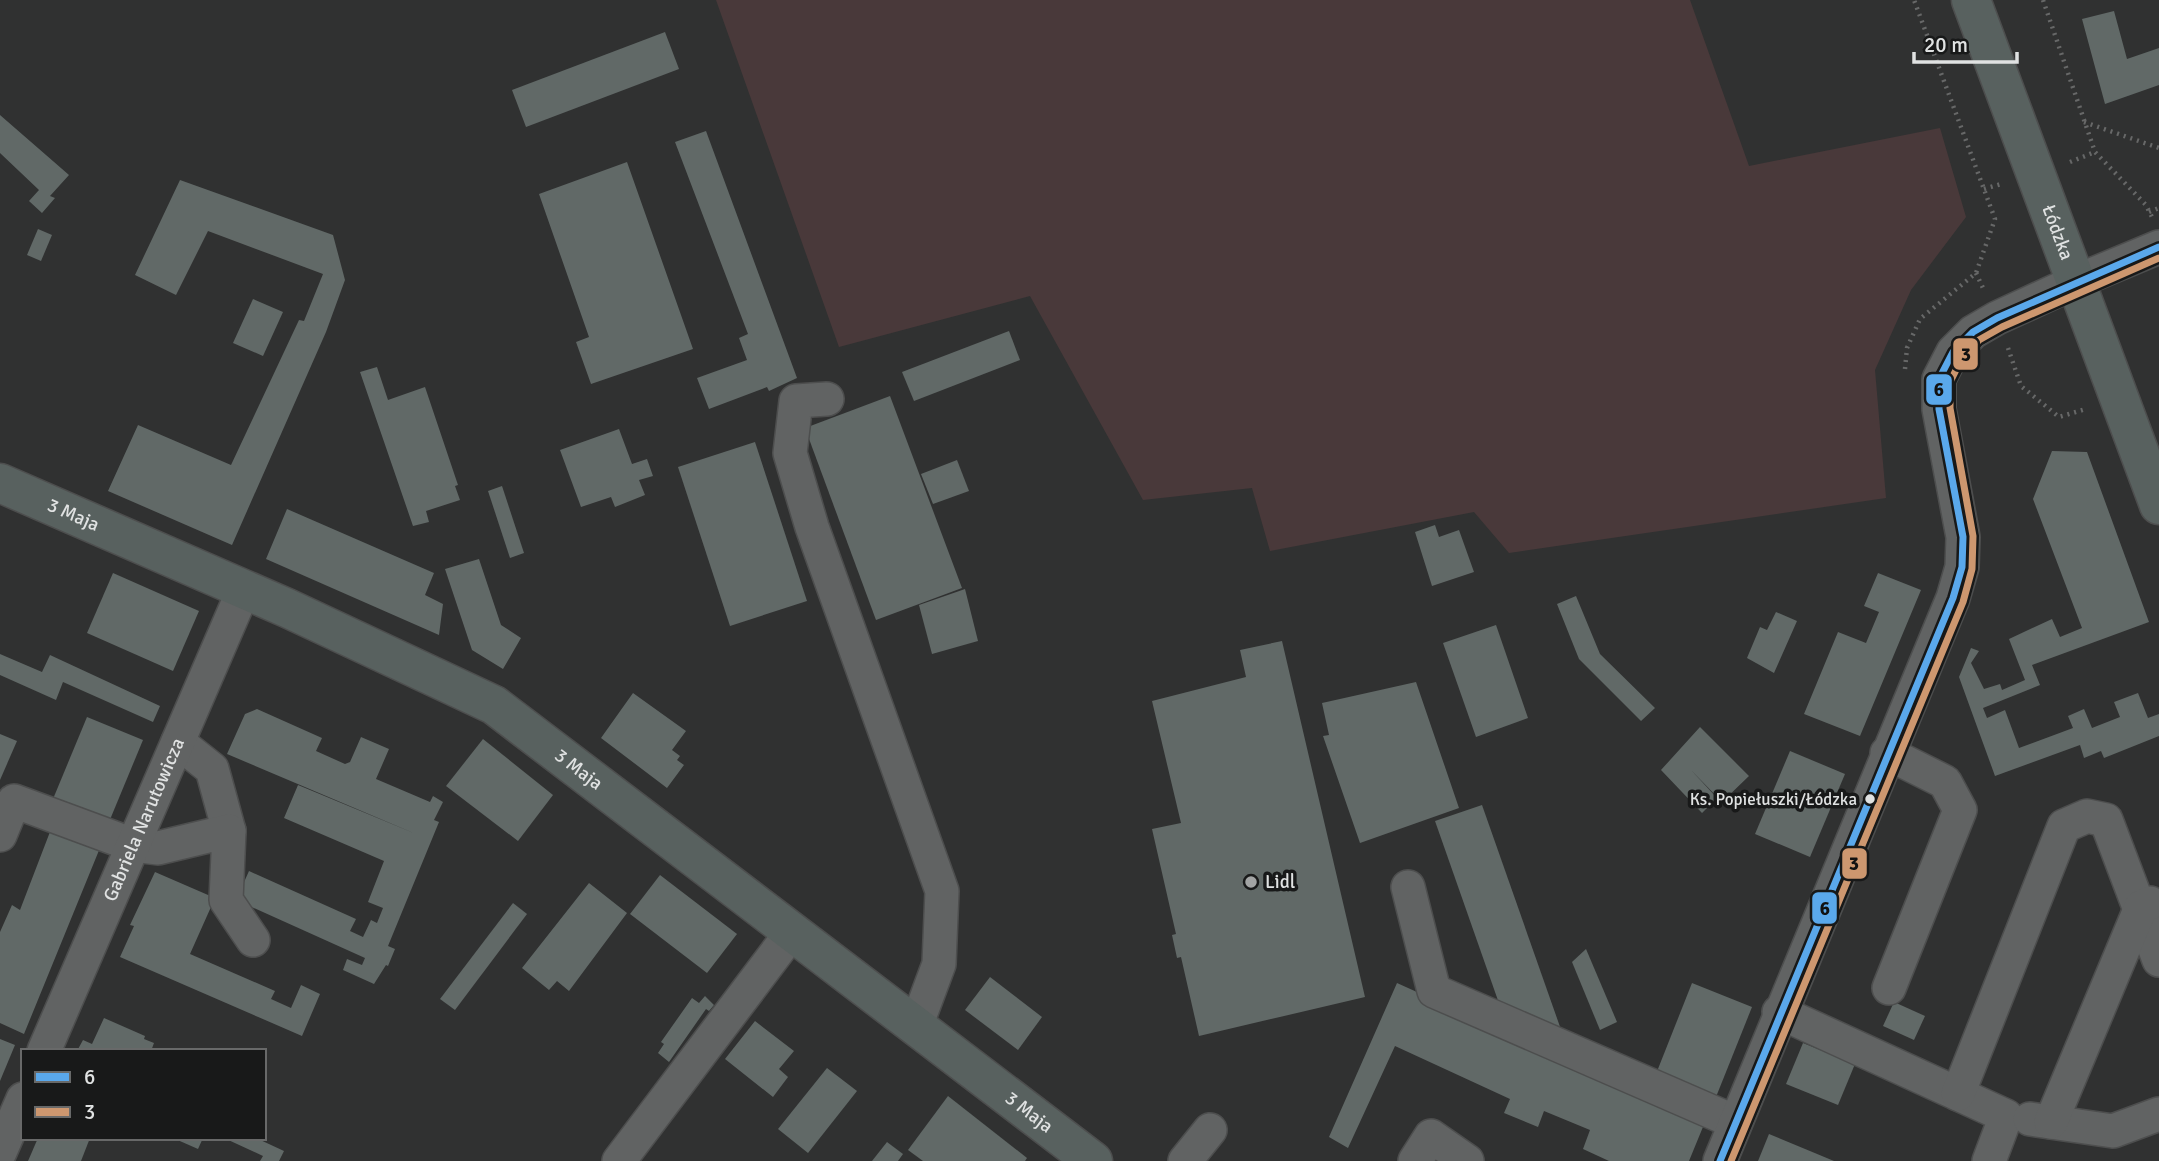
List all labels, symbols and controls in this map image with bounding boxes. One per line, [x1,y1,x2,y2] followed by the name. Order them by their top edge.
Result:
[1914,21,2017,65] scale bar
[1924,32,1968,58] text: 20 m
[2036,201,2079,263] street label: Łódzka
[1952,337,1979,371] line badge: 3
[1961,343,1971,367] text: 3
[1925,373,1953,406] line badge: 6
[1934,378,1944,402] text: 6
[44,493,103,537] street label: 3 Maja
[98,734,190,905] street label: Gabriela Narutowicza
[550,743,608,795] street label: 3 Maja
[1690,789,1857,810] place label: Ks. Popiełuszki/Łódzka
[1863,792,1877,806] marker: Ks. Popiełuszki/Łódzka
[1841,847,1868,880] line badge: 3
[1849,852,1859,876] text: 3
[1265,870,1295,894] place label: Lidl
[1243,874,1259,890] marker: Lidl
[1811,891,1838,925] line badge: 6
[1820,897,1830,921] text: 6
[21,1049,266,1140] legend
[84,1064,95,1090] text: 6
[1000,1086,1058,1138] street label: 3 Maja
[84,1099,95,1125] text: 3

